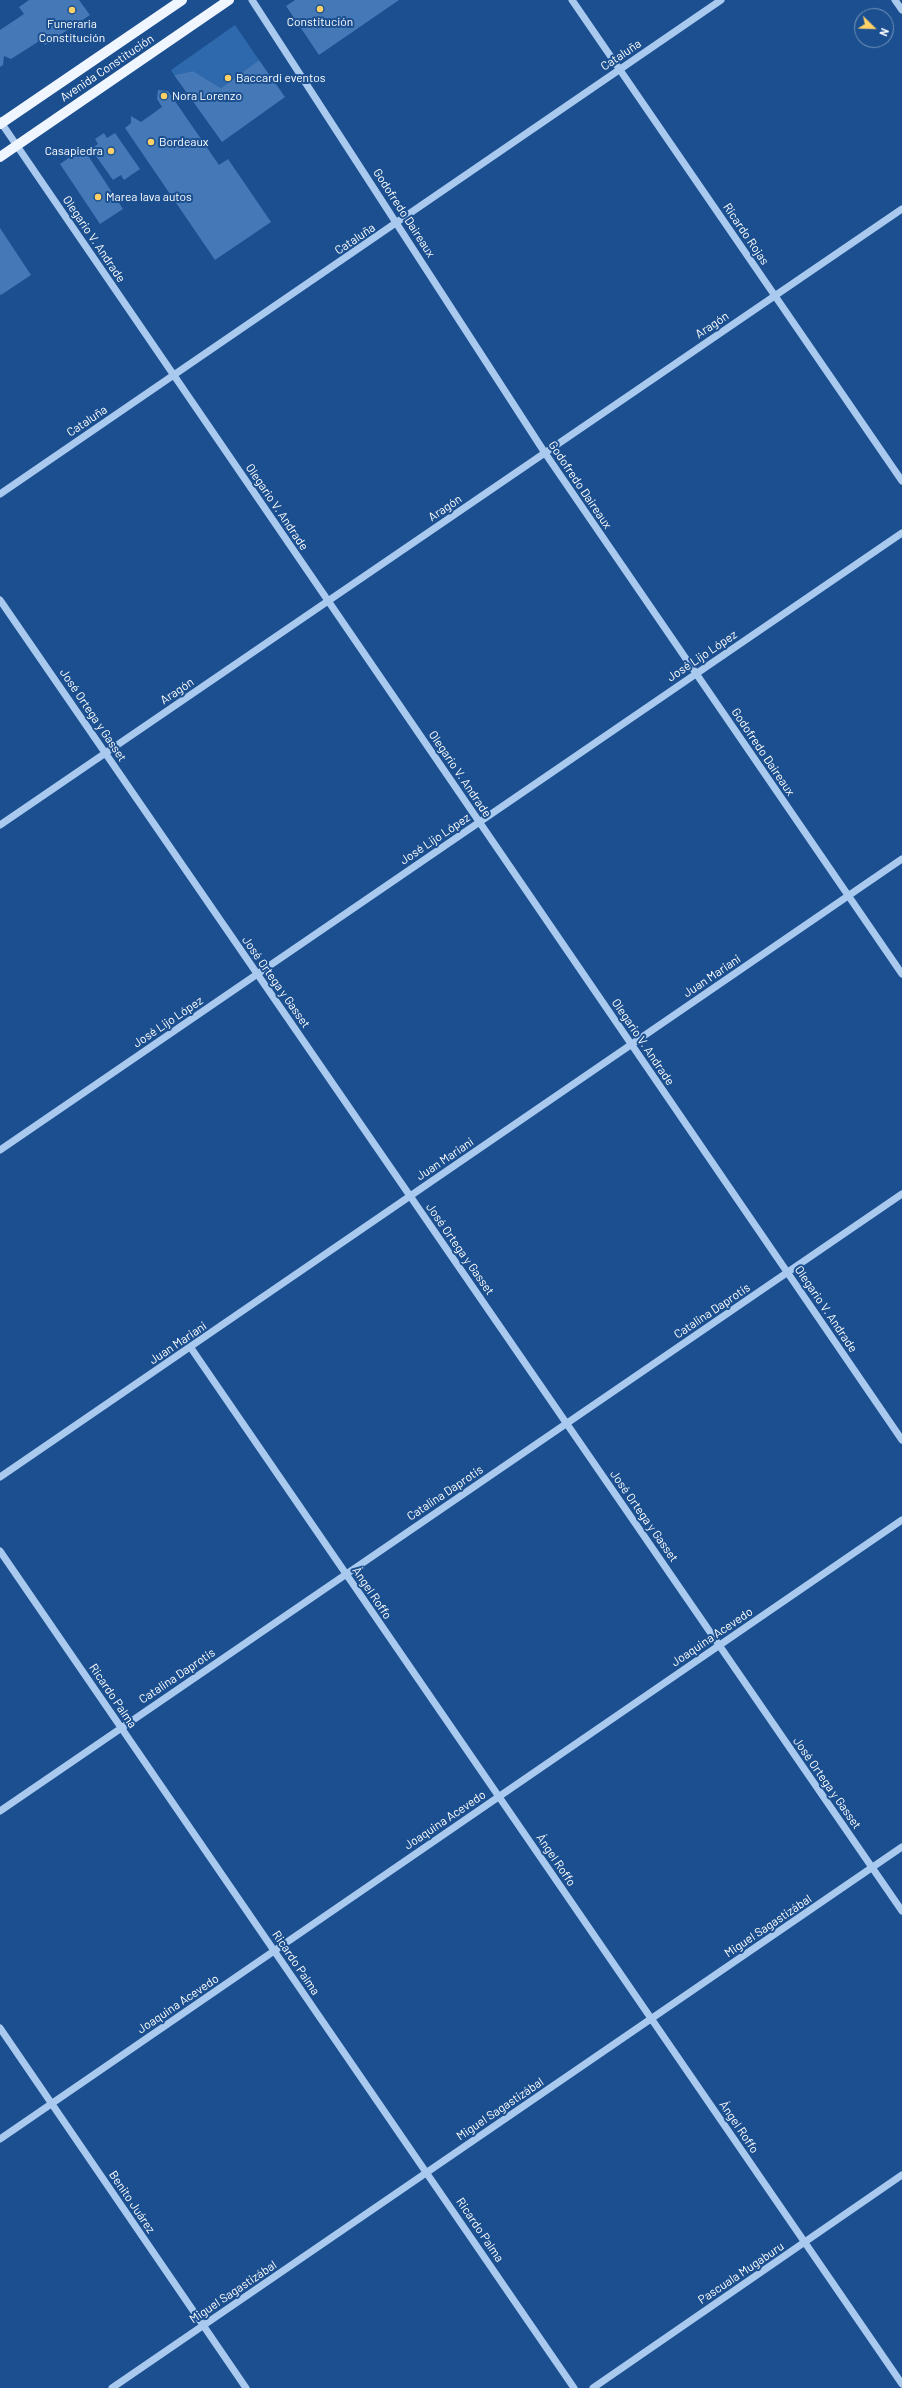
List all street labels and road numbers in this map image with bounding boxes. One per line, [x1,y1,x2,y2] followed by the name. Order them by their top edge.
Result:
[57,31,157,105] street label: Avenida Constitución
[598,36,644,74] street label: Cataluña
[370,166,438,260] street label: Godofredo Daireaux
[60,193,128,285] street label: Olegario V. Andrade
[720,200,772,268] street label: Ricardo Rojas
[332,220,378,258] street label: Cataluña
[693,309,731,341] street label: Aragón
[64,402,110,440] street label: Cataluña
[545,438,615,532] street label: Godofredo Daireaux
[243,461,311,553] street label: Olegario V. Andrade
[426,492,464,524] street label: Aragón
[664,627,740,685] street label: José Lijo López
[57,666,129,764] street label: José Ortega y Gasset
[158,675,196,707] street label: Aragón
[728,705,798,799] street label: Godofredo Daireaux
[426,728,494,820] street label: Olegario V. Andrade
[397,810,473,868] street label: José Lijo López
[239,933,313,1031] street label: José Ortega y Gasset
[681,952,743,1000] street label: Juan Mariani
[130,993,206,1051] street label: José Lijo López
[609,996,677,1088] street label: Olegario V. Andrade
[414,1135,476,1183] street label: Juan Mariani
[423,1200,497,1298] street label: José Ortega y Gasset
[792,1263,860,1355] street label: Olegario V. Andrade
[671,1280,753,1342] street label: Catalina Daprotis
[147,1319,209,1367] street label: Juan Mariani
[404,1462,486,1524] street label: Catalina Daprotis
[607,1467,681,1565] street label: José Ortega y Gasset
[349,1564,395,1622] street label: Ángel Roffo
[668,1604,756,1670] street label: Joaquina Acevedo
[136,1645,218,1707] street label: Catalina Daprotis
[86,1661,140,1731] street label: Ricardo Palma
[790,1734,864,1832] street label: José Ortega y Gasset
[401,1787,489,1853] street label: Joaquina Acevedo
[533,1831,579,1889] street label: Ángel Roffo
[722,1892,814,1960] street label: Miguel Sagastizábal
[269,1928,323,1998] street label: Ricardo Palma
[134,1971,222,2037] street label: Joaquina Acevedo
[454,2075,546,2143] street label: Miguel Sagastizábal
[716,2098,762,2156] street label: Ángel Roffo
[106,2168,158,2236] street label: Benito Juárez
[453,2195,507,2265] street label: Ricardo Palma
[695,2239,787,2307] street label: Pascuala Mugaburu
[187,2258,279,2326] street label: Miguel Sagastizábal

